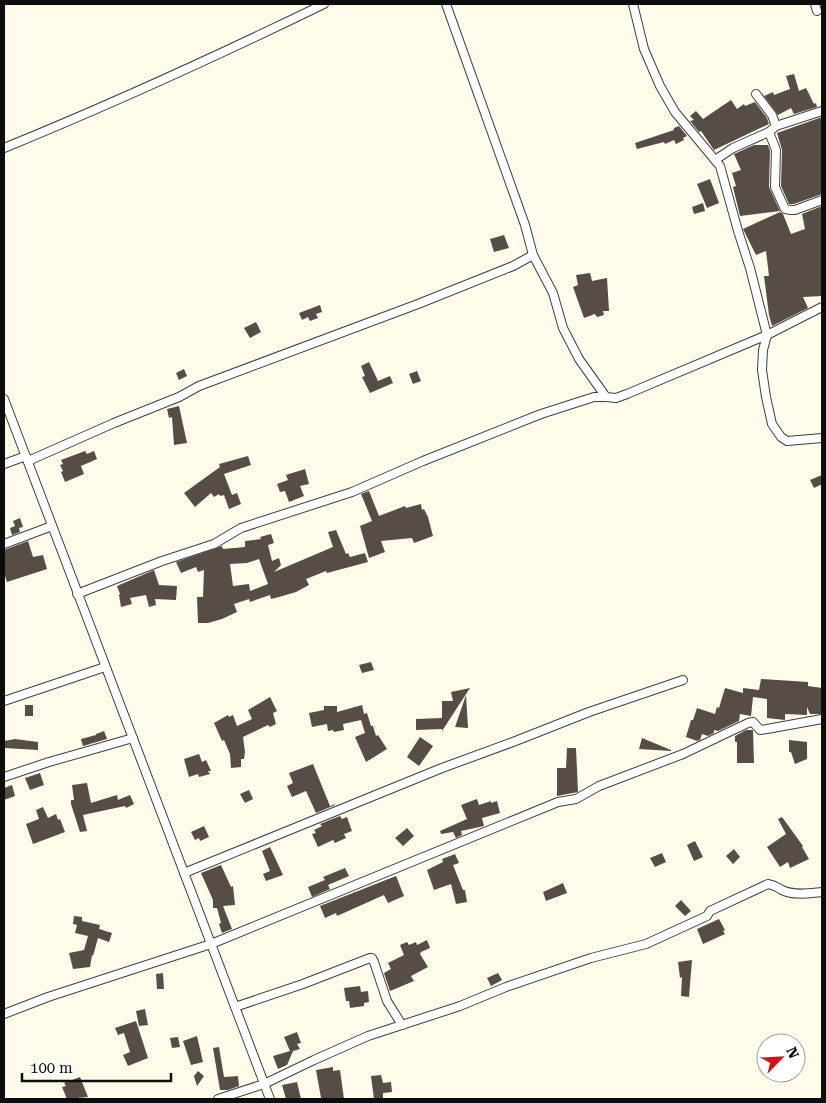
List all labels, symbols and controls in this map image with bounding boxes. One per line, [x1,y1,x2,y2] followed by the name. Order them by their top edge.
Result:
[756,1033,806,1083] north arrow
[783,1045,802,1061] text: N
[22,1050,171,1082] scale bar
[30,1059,73,1077] text: 100 m

